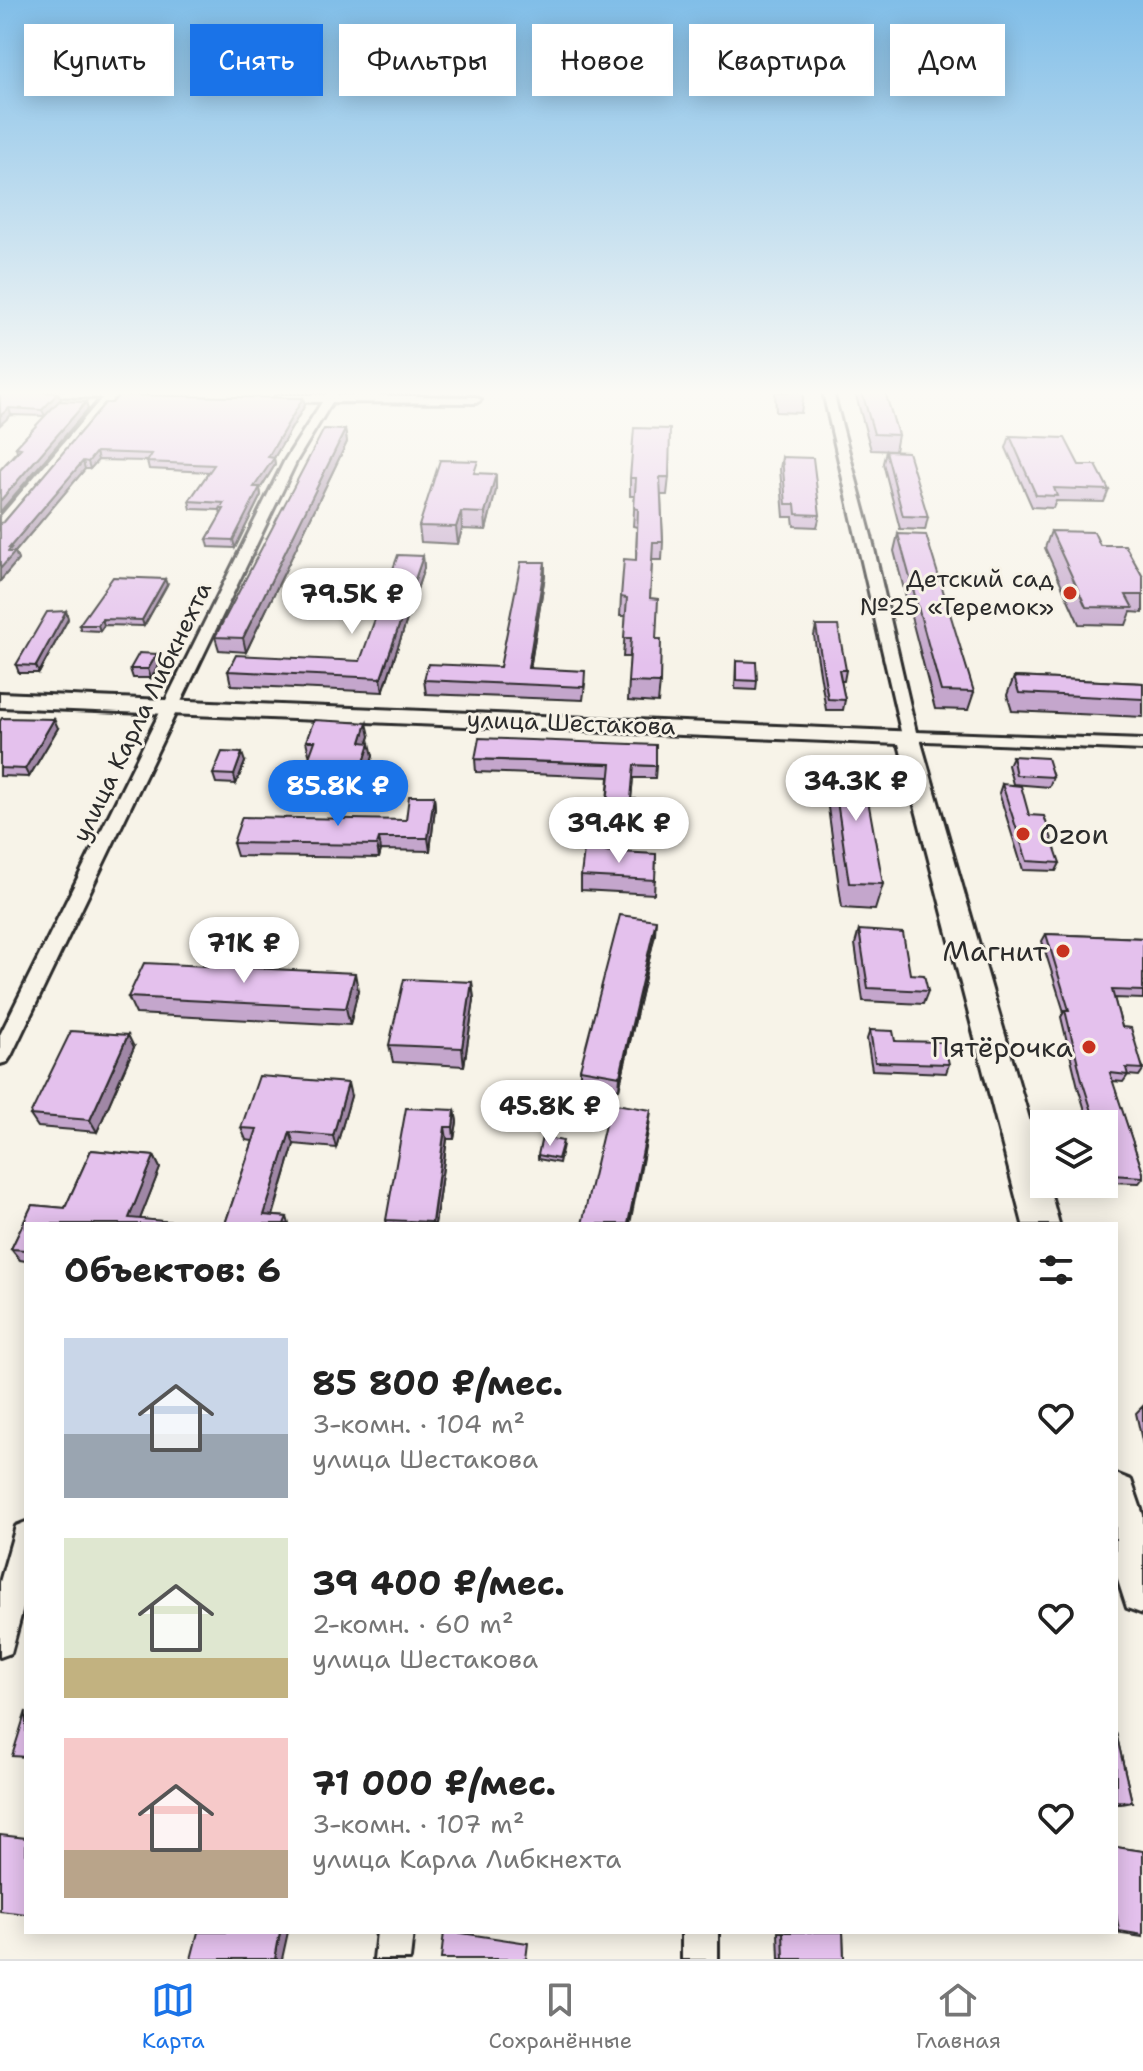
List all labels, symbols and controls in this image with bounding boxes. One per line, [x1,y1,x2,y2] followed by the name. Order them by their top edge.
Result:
[24,24,174,96] chip: Купить
[190,24,323,96] chip: Снять
[339,24,516,96] chip: Фильтры
[532,24,673,96] chip: Новое
[689,24,874,96] chip: Квартира
[890,24,1005,96] chip: Дом
[859,563,1054,623] place label: Детский сад №25 «Теремок»
[278,568,426,636] pin: 79.5K ₽
[300,576,404,611] text: 79.5K ₽
[65,577,219,847] street label: улица Карла Либкнехта
[1061,584,1079,602] marker: Детский сад №25 «Теремок»
[466,703,676,743] street label: улица Шестакова
[782,755,930,823] pin: 34.3K ₽
[264,760,412,828] pin: 85.8K ₽
[804,763,908,798] text: 34.3K ₽
[286,768,390,803] text: 85.8K ₽
[545,797,693,865] pin: 39.4K ₽
[567,805,671,840] text: 39.4K ₽
[1039,815,1109,853] place label: Ozon
[1014,825,1032,843] marker: Ozon
[188,917,300,985] pin: 71K ₽
[207,925,281,960] text: 71K ₽
[943,932,1048,970] place label: Магнит
[1054,942,1072,960] marker: Магнит
[931,1028,1073,1066] place label: Пятёрочка
[1080,1038,1098,1056] marker: Пятёрочка
[476,1080,624,1148] pin: 45.8K ₽
[499,1088,601,1123] text: 45.8K ₽
[1030,1110,1118,1198] map controls
[1030,1110,1118,1198] button: layers
[64,1247,281,1293] text: Объектов: 6
[1034,1248,1078,1292] icon: filters
[312,1360,563,1406] text: 85 800 ₽/мес.
[128,1370,224,1466] icon: home
[1034,1396,1078,1440] icon: heart
[312,1406,525,1441] text: 3-комн. · 104 m²
[312,1441,538,1476] text: улица Шестакова
[312,1560,565,1606] text: 39 400 ₽/мес.
[128,1570,224,1666] icon: home
[1034,1596,1078,1640] icon: heart
[312,1606,514,1641] text: 2-комн. · 60 m²
[312,1641,538,1676] text: улица Шестакова
[312,1760,556,1806] text: 71 000 ₽/мес.
[128,1770,224,1866] icon: home
[1034,1796,1078,1840] icon: heart
[312,1806,525,1841] text: 3-комн. · 107 m²
[312,1841,621,1876] text: улица Карла Либкнехта
[142,1978,205,2055] tab: Карта
[488,1978,632,2055] tab: Сохранённые
[916,1978,1001,2055] tab: Главная

